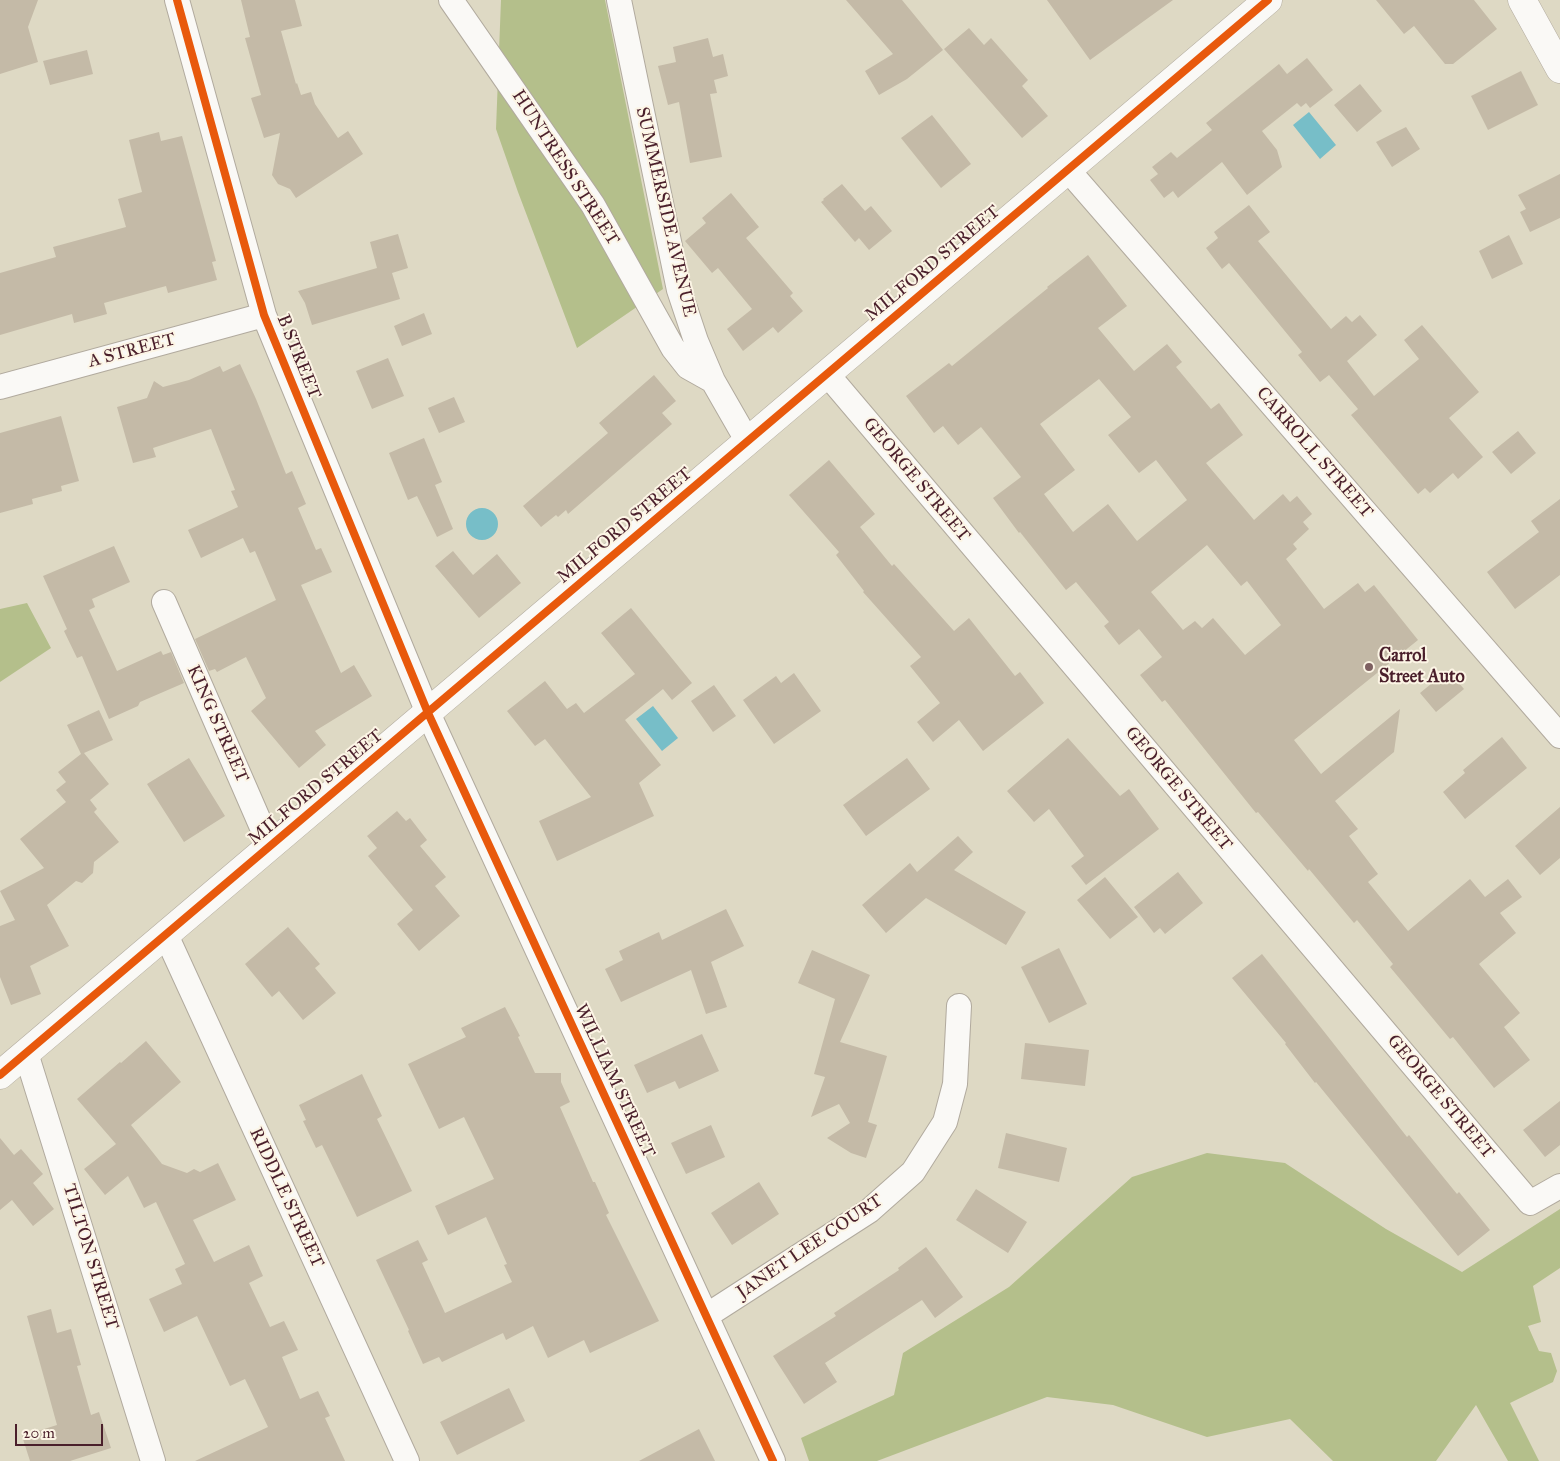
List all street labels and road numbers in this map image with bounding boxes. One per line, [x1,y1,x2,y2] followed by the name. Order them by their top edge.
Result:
[507,86,623,250] street label: HUNTRESS STREET
[630,105,700,319] street label: SUMMERSIDE AVENUE
[861,201,1005,327] street label: MILFORD STREET
[271,312,325,402] street label: B STREET
[86,329,178,373] street label: A STREET
[1251,383,1377,523] street label: CARROLL STREET
[858,414,974,546] street label: GEORGE STREET
[553,463,697,589] street label: MILFORD STREET
[181,662,253,786] street label: KING STREET
[1120,723,1236,855] street label: GEORGE STREET
[244,725,388,851] street label: MILFORD STREET
[569,1001,659,1161] street label: WILLIAM STREET
[1382,1031,1498,1163] street label: GEORGE STREET
[244,1125,328,1271] street label: RIDDLE STREET
[58,1181,122,1333] street label: TILTON STREET
[733,1190,887,1304] street label: JANET LEE COURT

